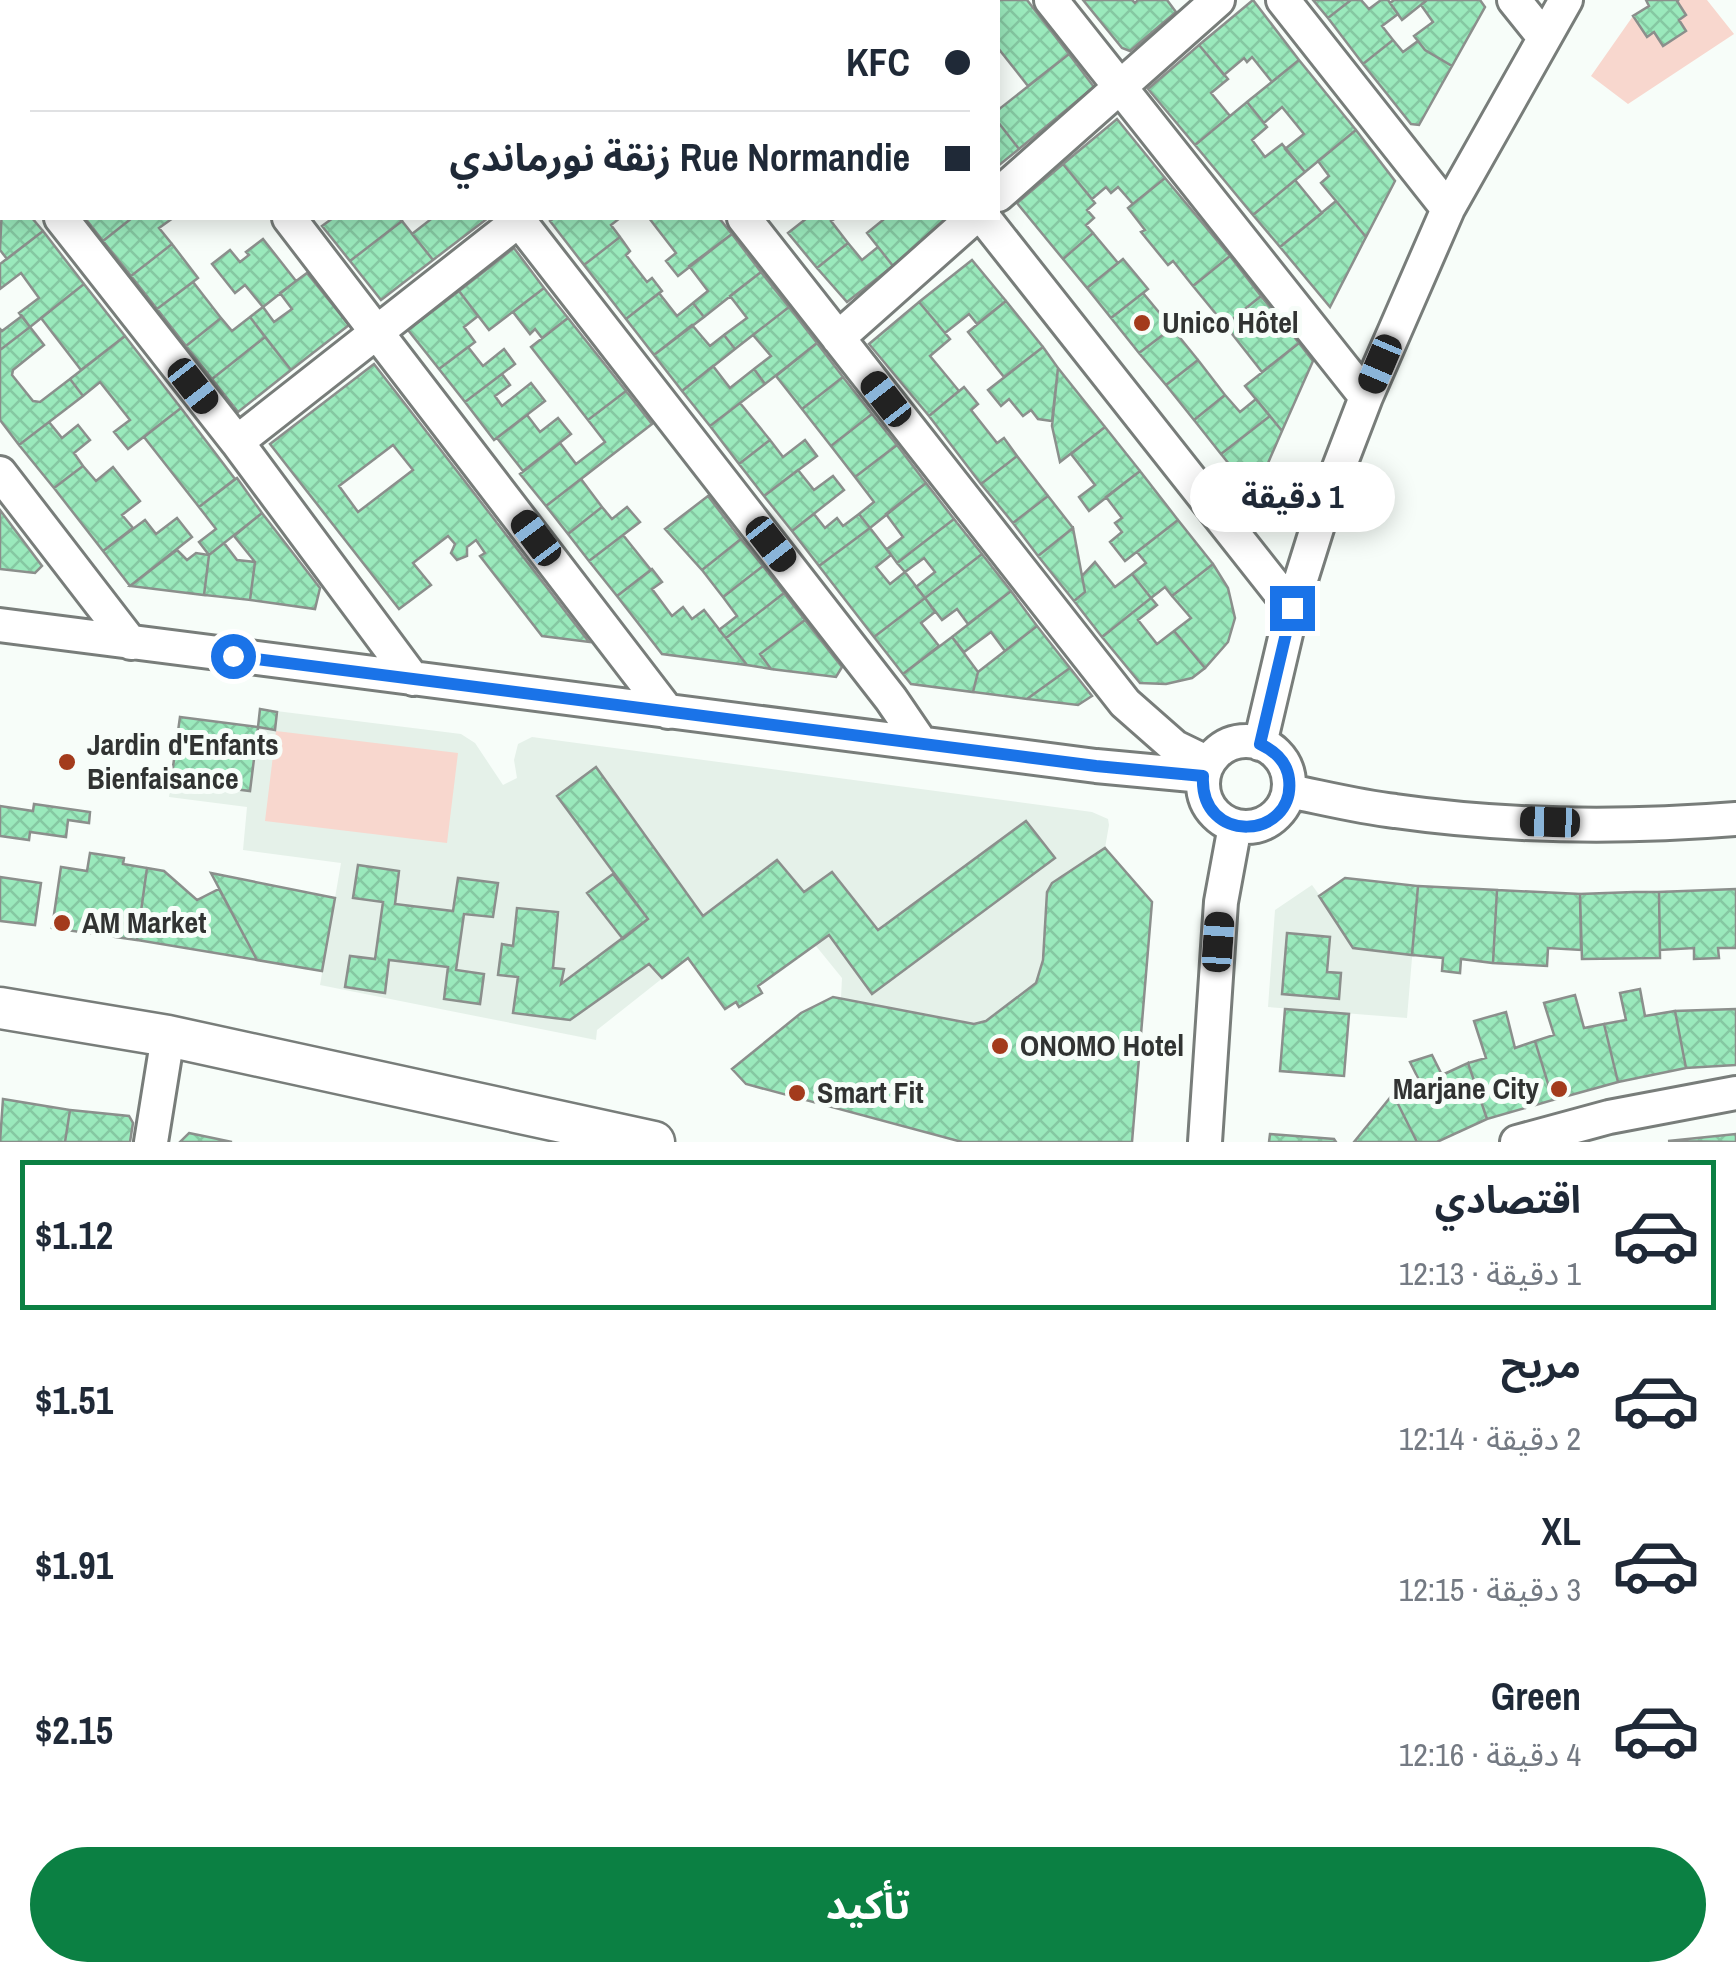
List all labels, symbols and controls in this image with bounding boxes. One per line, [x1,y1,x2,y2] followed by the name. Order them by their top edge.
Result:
[846,37,910,88] text: KFC
[450,132,910,183] text: Rue Normandie زنقة نورماندي
[1162,302,1299,342] place label: Unico Hôtel
[1131,312,1153,334] marker: Unico Hôtel
[1354,331,1406,397] car
[163,353,223,419] car
[856,366,916,432] car
[1190,463,1394,533] callout: 1 دقيقة
[1241,475,1344,518] text: 1 دقيقة
[506,505,566,571] car
[741,511,801,577] car
[1270,586,1315,631] route end
[211,634,256,679] route start
[87,724,279,798] place label: Jardin d'Enfants Bienfaisance
[56,751,78,773] marker: Jardin d'Enfants Bienfaisance
[1519,806,1581,838] car
[82,902,206,942] place label: AM Market
[1201,911,1235,973] car
[51,912,73,934] marker: AM Market
[1020,1025,1184,1065] place label: ONOMO Hotel
[989,1035,1011,1057] marker: ONOMO Hotel
[1393,1068,1539,1108] place label: Marjane City
[817,1072,924,1112] place label: Smart Fit
[1548,1078,1570,1100] marker: Marjane City
[786,1082,808,1104] marker: Smart Fit
[1435,1174,1581,1225] text: اقتصادي
[1611,1190,1701,1280] icon: car
[35,1210,113,1261] text: $1.12
[1399,1252,1581,1295] text: 1 دقيقة · 12:13
[1501,1339,1581,1390] text: مريح
[1611,1355,1701,1445] icon: car
[35,1375,113,1426] text: $1.51
[1399,1417,1581,1460] text: 2 دقيقة · 12:14
[1541,1506,1581,1557] text: XL
[1611,1520,1701,1610] icon: car
[35,1540,113,1591] text: $1.91
[1399,1568,1581,1611] text: 3 دقيقة · 12:15
[1491,1671,1581,1722] text: Green
[1611,1685,1701,1775] icon: car
[35,1705,113,1756] text: $2.15
[1399,1733,1581,1776] text: 4 دقيقة · 12:16
[30,1847,1706,1962] button: تأكيد

